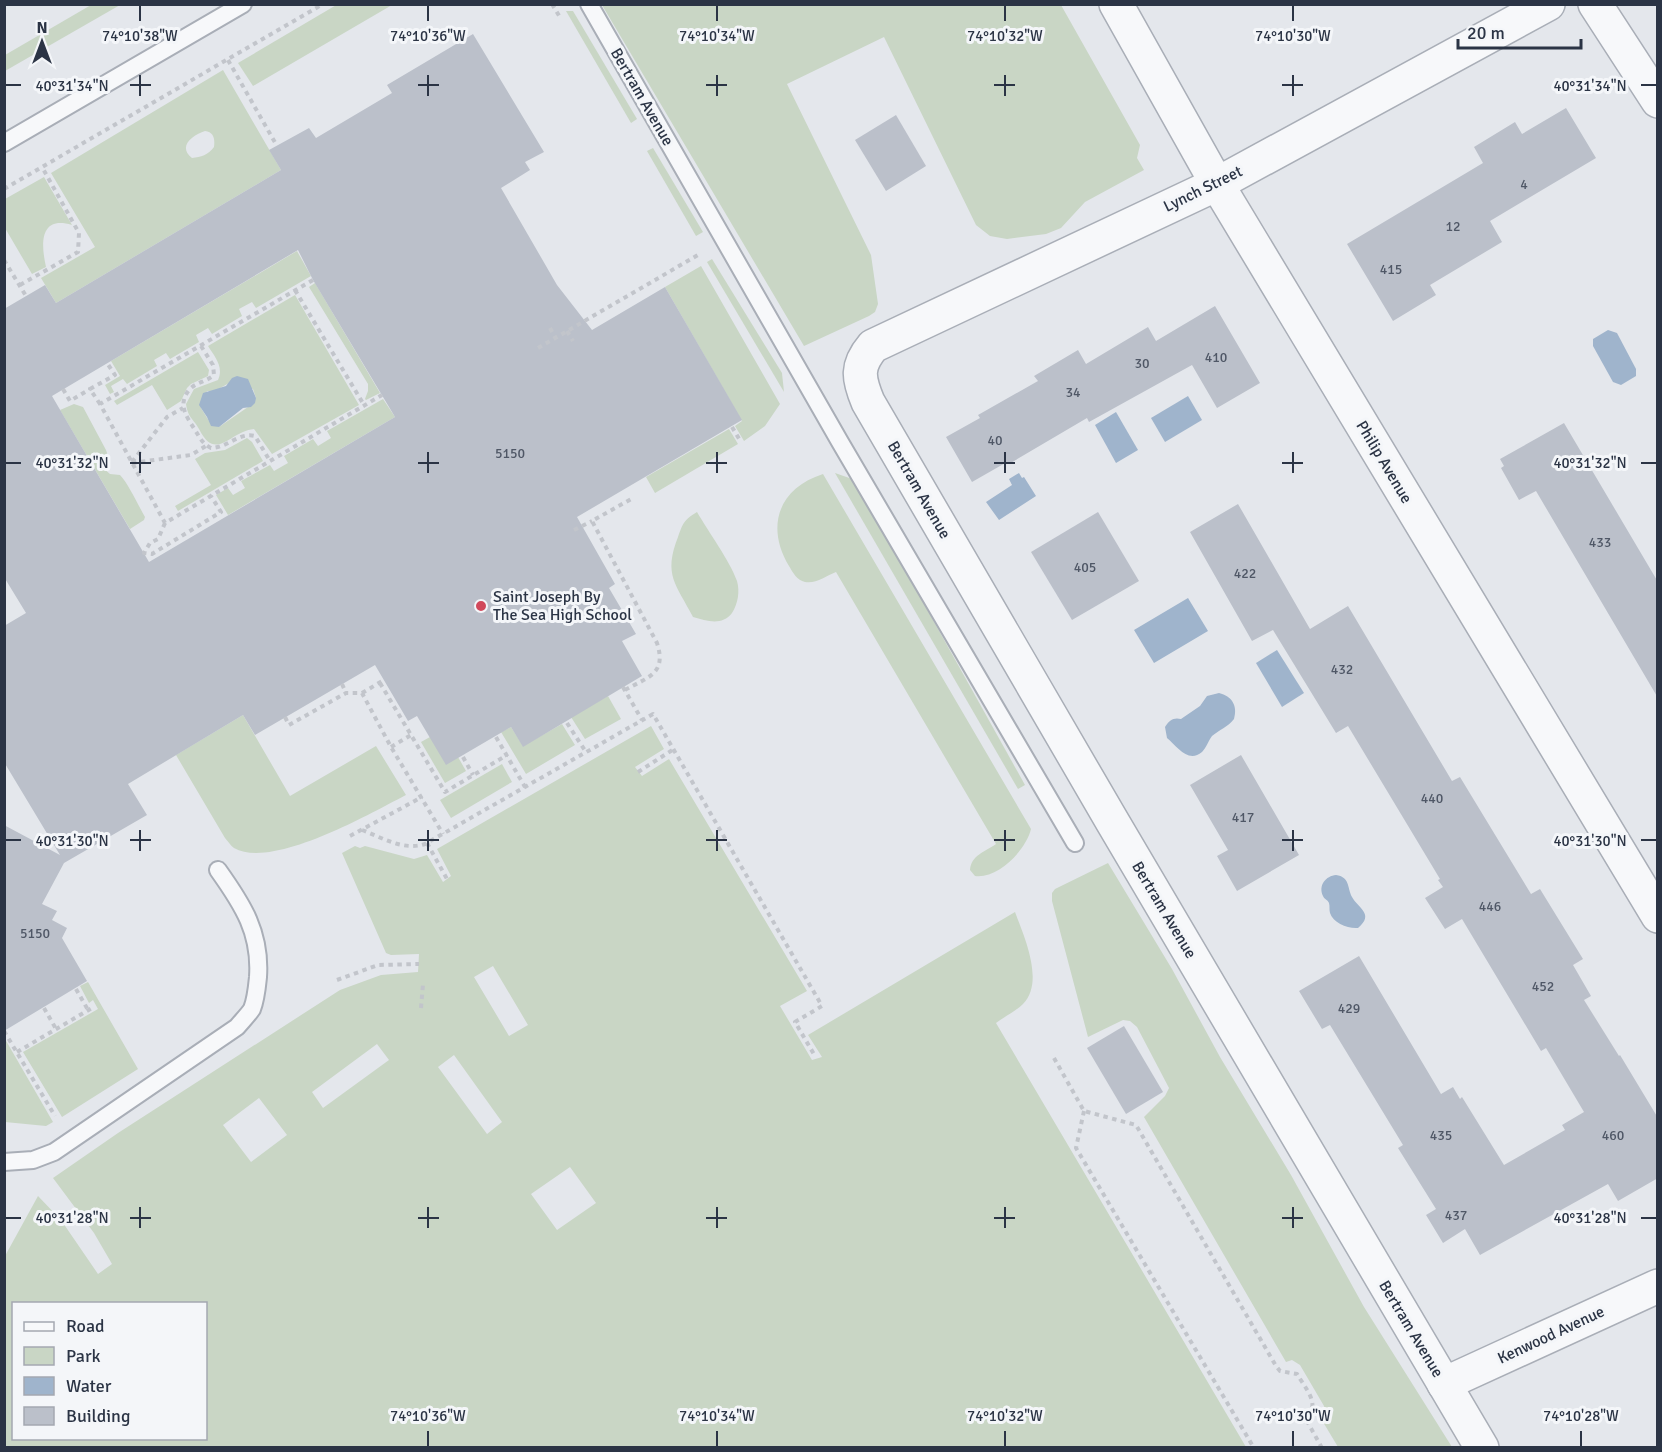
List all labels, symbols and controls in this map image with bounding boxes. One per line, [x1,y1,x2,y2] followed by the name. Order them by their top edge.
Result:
[12,12,72,72] north arrow
[1458,12,1581,50] scale bar
[36,18,48,38] text: N
[1467,22,1505,44] text: 20 m
[102,27,178,45] text: 74°10'38"W
[390,27,466,45] text: 74°10'36"W
[679,27,755,45] text: 74°10'34"W
[967,27,1043,45] text: 74°10'32"W
[1255,27,1331,45] text: 74°10'30"W
[606,44,678,150] street label: Bertram Avenue
[35,77,109,95] text: 40°31'34"N
[1553,77,1627,95] text: 40°31'34"N
[1160,161,1246,217] street label: Lynch Street
[1520,176,1528,193] house number: 4
[1445,218,1461,235] house number: 12
[1380,261,1402,278] house number: 415
[1205,349,1227,366] house number: 410
[1134,355,1150,372] house number: 30
[1065,384,1081,401] house number: 34
[1351,417,1417,507] street label: Philip Avenue
[987,432,1003,449] house number: 40
[883,437,955,543] street label: Bertram Avenue
[495,445,525,462] house number: 5150
[35,454,109,472] text: 40°31'32"N
[1553,454,1627,472] text: 40°31'32"N
[1589,534,1611,551] house number: 433
[1074,559,1096,576] house number: 405
[1234,565,1256,582] house number: 422
[493,587,632,625] place label: Saint Joseph By The Sea High School
[474,599,488,613] marker: Saint Joseph By The Sea High School
[1331,661,1353,678] house number: 432
[1421,790,1443,807] house number: 440
[1232,809,1254,826] house number: 417
[35,832,109,850] text: 40°31'30"N
[1553,832,1627,850] text: 40°31'30"N
[1127,858,1201,962] street label: Bertram Avenue
[1479,898,1501,915] house number: 446
[20,925,50,942] house number: 5150
[1532,978,1554,995] house number: 452
[1338,1000,1360,1017] house number: 429
[1430,1127,1452,1144] house number: 435
[1602,1127,1624,1144] house number: 460
[1445,1207,1467,1224] house number: 437
[35,1209,109,1227] text: 40°31'28"N
[1553,1209,1627,1227] text: 40°31'28"N
[1374,1277,1448,1381] street label: Bertram Avenue
[1494,1301,1608,1369] street label: Kenwood Avenue
[12,1302,207,1440] legend
[66,1315,105,1337] text: Road
[66,1345,101,1367] text: Park
[66,1375,112,1397] text: Water
[66,1405,130,1427] text: Building
[390,1407,466,1425] text: 74°10'36"W
[679,1407,755,1425] text: 74°10'34"W
[967,1407,1043,1425] text: 74°10'32"W
[1255,1407,1331,1425] text: 74°10'30"W
[1543,1407,1619,1425] text: 74°10'28"W

